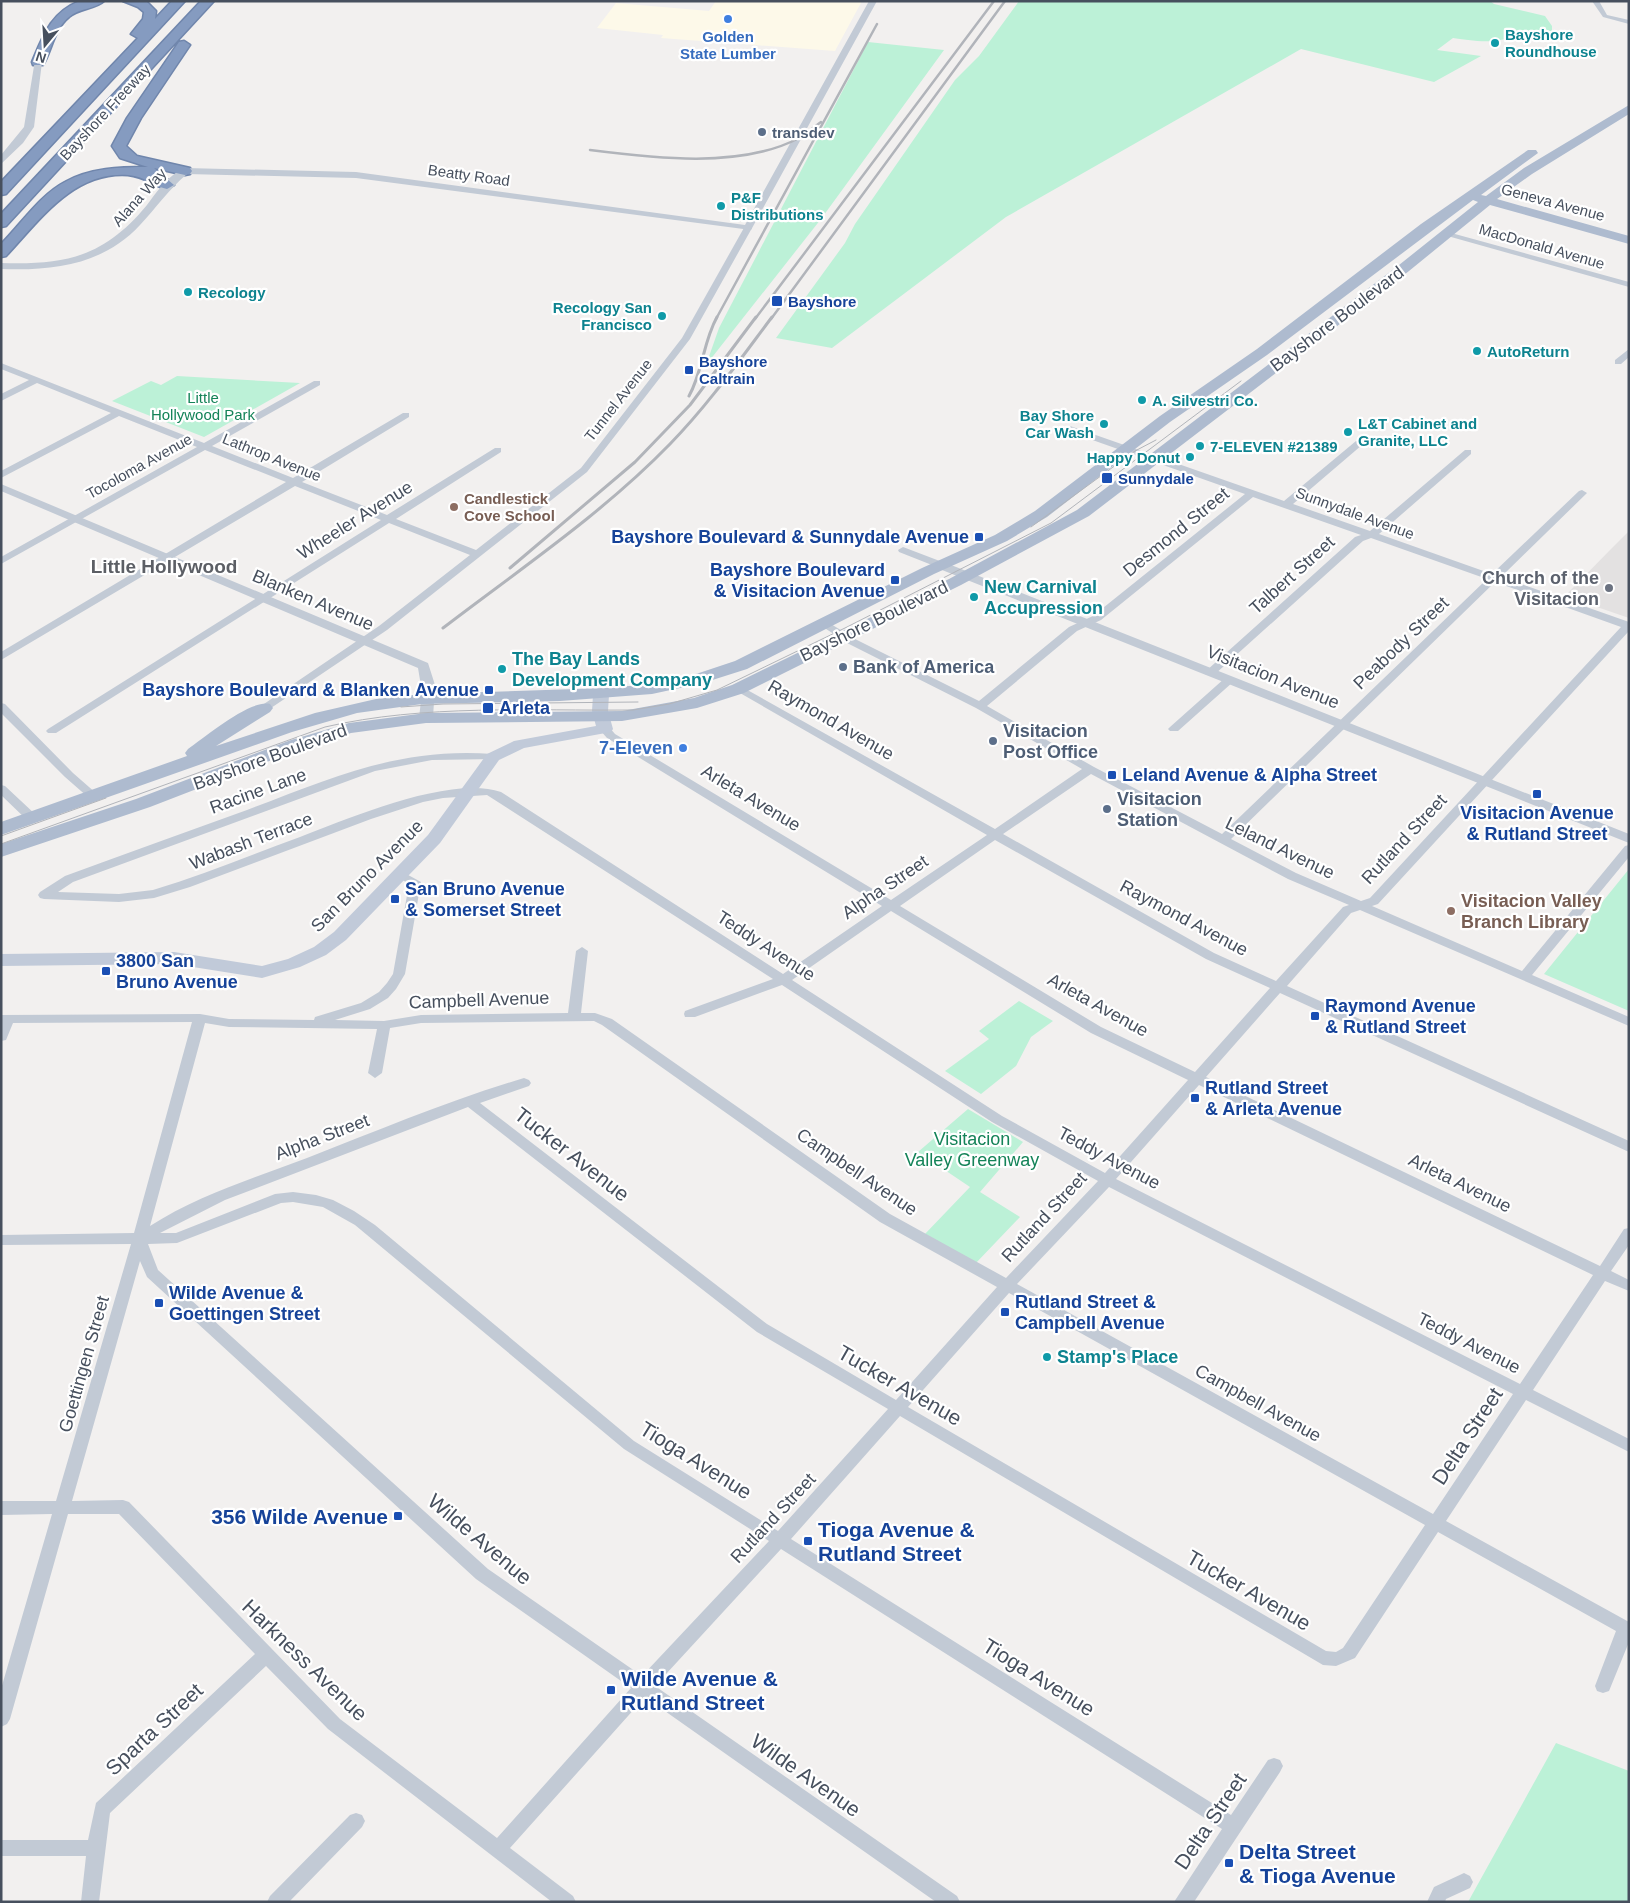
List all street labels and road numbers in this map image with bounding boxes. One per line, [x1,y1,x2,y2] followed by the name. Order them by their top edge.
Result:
[56,60,154,164] street label: Bayshore Freeway
[427,161,511,189] street label: Beatty Road
[109,164,170,229] street label: Alana Way
[1499,180,1607,224] street label: Geneva Avenue
[1477,220,1607,272] street label: MacDonald Avenue
[1266,262,1408,376] street label: Bayshore Boulevard
[581,356,655,444] street label: Tunnel Avenue
[220,429,324,485] street label: Lathrop Avenue
[83,430,195,502] street label: Tocoloma Avenue
[294,477,416,563] street label: Wheeler Avenue
[1119,483,1233,581] street label: Desmond Street
[1293,484,1417,542] street label: Sunnydale Avenue
[1246,532,1338,618] street label: Talbert Street
[249,565,377,635] street label: Blanken Avenue
[797,576,951,666] street label: Bayshore Boulevard
[1349,593,1453,693] street label: Peabody Street
[1204,641,1342,713] street label: Visitacion Avenue
[765,676,897,764] street label: Raymond Avenue
[190,720,350,794] street label: Bayshore Boulevard
[698,761,804,835] street label: Arleta Avenue
[207,764,309,818] street label: Racine Lane
[1357,790,1451,888] street label: Rutland Street
[187,808,315,874] street label: Wabash Terrace
[1222,813,1338,883] street label: Leland Avenue
[307,816,427,936] street label: San Bruno Avenue
[838,851,932,923] street label: Alpha Street
[1117,876,1251,960] street label: Raymond Avenue
[713,907,819,985] street label: Teddy Avenue
[1044,969,1152,1041] street label: Arleta Avenue
[408,988,550,1012] street label: Campbell Avenue
[510,1102,634,1206] street label: Tucker Avenue
[272,1110,372,1164] street label: Alpha Street
[1055,1123,1163,1193] street label: Teddy Avenue
[793,1124,921,1220] street label: Campbell Avenue
[1405,1150,1515,1216] street label: Arleta Avenue
[997,1168,1091,1266] street label: Rutland Street
[55,1293,113,1435] street label: Goettingen Street
[1414,1308,1524,1378] street label: Teddy Avenue
[834,1340,966,1430] street label: Tucker Avenue
[1192,1360,1324,1446] street label: Campbell Avenue
[1427,1383,1507,1489] street label: Delta Street
[636,1417,756,1503] street label: Tioga Avenue
[726,1469,820,1567] street label: Rutland Street
[424,1489,536,1589] street label: Wilde Avenue
[1183,1545,1315,1635] street label: Tucker Avenue
[238,1595,372,1725] street label: Harkness Avenue
[979,1634,1099,1720] street label: Tioga Avenue
[101,1678,207,1780] street label: Sparta Street
[747,1729,865,1821] street label: Wilde Avenue
[1169,1768,1251,1873] street label: Delta Street

